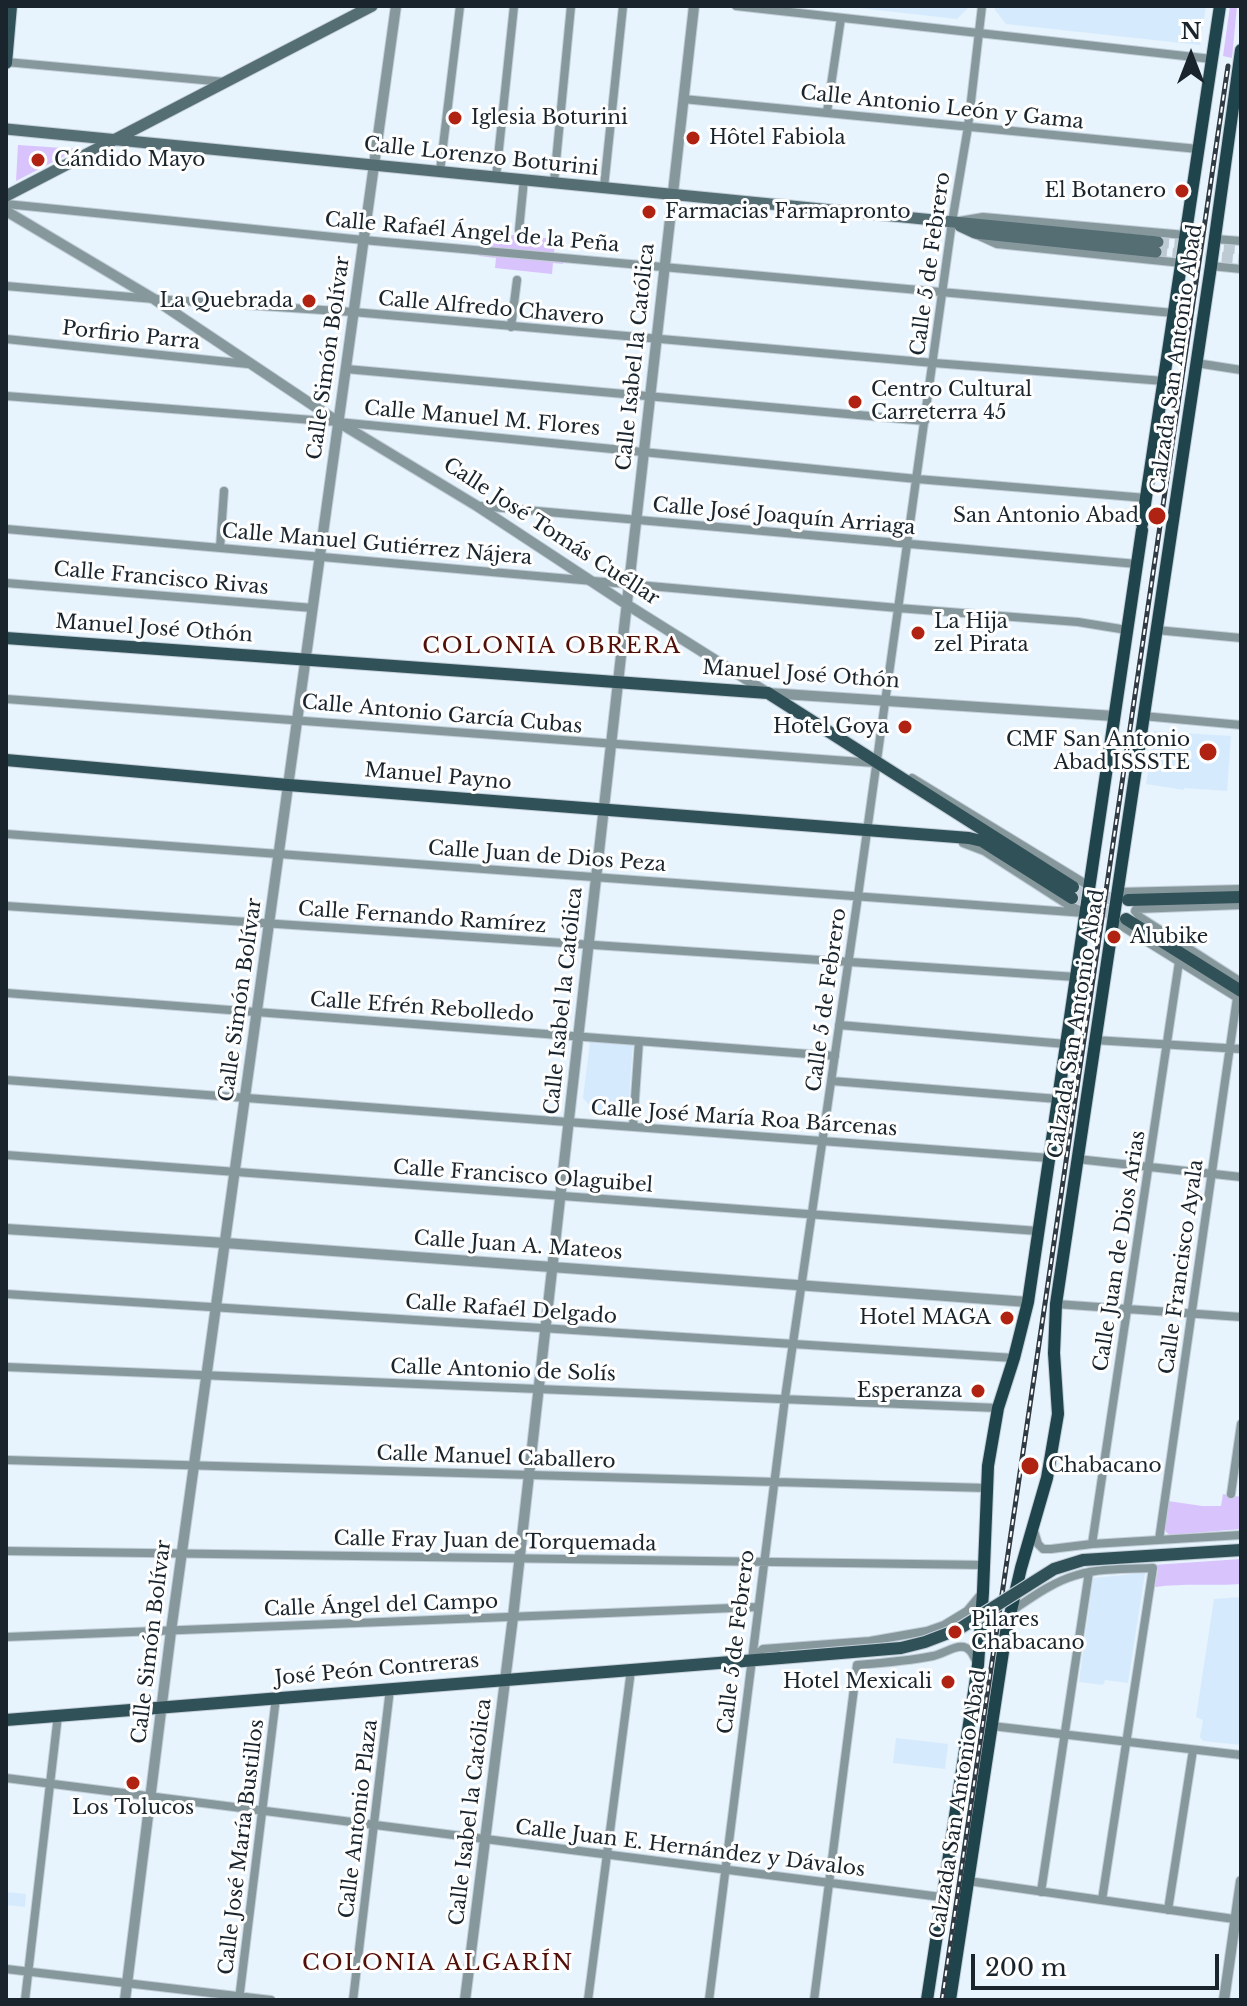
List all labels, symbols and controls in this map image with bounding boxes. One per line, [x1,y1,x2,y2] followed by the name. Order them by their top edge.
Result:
[1151,16,1231,96] north arrow
[1181,18,1201,45] text: N
[799,81,1085,135] street label: Calle Antonio León y Gama
[471,106,628,130] place label: Iglesia Boturini
[446,109,464,127] marker: Iglesia Boturini
[709,126,846,150] place label: Hôtel Fabiola
[684,129,702,147] marker: Hôtel Fabiola
[362,133,600,181] street label: Calle Lorenzo Boturini
[54,148,205,172] place label: Cándido Mayo
[29,151,47,169] marker: Cándido Mayo
[906,171,956,357] street label: Calle 5 de Febrero
[1045,179,1166,203] place label: El Botanero
[1173,182,1191,200] marker: El Botanero
[665,200,911,224] place label: Farmacias Farmapronto
[640,203,658,221] marker: Farmacias Farmapronto
[324,208,620,258] street label: Calle Rafaél Ángel de la Peña
[1146,223,1208,495] street label: Calzada San Antonio Abad
[612,242,660,472] street label: Calle Isabel la Católica
[303,255,355,461] street label: Calle Simón Bolívar
[377,287,605,331] street label: Calle Alfredo Chavero
[160,289,293,313] place label: La Quebrada
[300,292,318,310] marker: La Quebrada
[61,317,201,355] street label: Porfirio Parra
[871,378,1032,425] place label: Centro Cultural Carreterra 45
[846,393,864,411] marker: Centro Cultural Carreterra 45
[363,397,601,441] street label: Calle Manuel M. Flores
[438,453,664,611] street label: Calle José Tomás Cuéllar
[652,494,916,540] street label: Calle José Joaquín Arriaga
[953,504,1139,528] place label: San Antonio Abad
[1146,505,1168,527] marker: San Antonio Abad
[221,519,533,571] street label: Calle Manuel Gutiérrez Nájera
[52,558,270,600] street label: Calle Francisco Rivas
[55,610,253,648] street label: Manuel José Othón
[934,610,1029,657] place label: La Hija zel Pirata
[909,624,927,642] marker: La Hija zel Pirata
[422,634,682,660] district label: COLONIA OBRERA
[702,656,900,694] street label: Manuel José Othón
[301,691,583,739] street label: Calle Antonio García Cubas
[773,715,889,739] place label: Hotel Goya
[896,718,914,736] marker: Hotel Goya
[1006,728,1190,775] place label: CMF San Antonio Abad ISSSTE
[1197,741,1219,763] marker: CMF San Antonio Abad ISSSTE
[363,759,513,795] street label: Manuel Payno
[427,837,667,877] street label: Calle Juan de Dios Peza
[540,886,588,1116] street label: Calle Isabel la Católica
[1044,888,1110,1160] street label: Calzada San Antonio Abad
[215,897,267,1103] street label: Calle Simón Bolívar
[297,897,547,939] street label: Calle Fernando Ramírez
[802,907,852,1093] street label: Calle 5 de Febrero
[1130,925,1208,949] place label: Alubike
[1105,928,1123,946] marker: Alubike
[309,988,535,1028] street label: Calle Efrén Rebolledo
[590,1096,898,1142] street label: Calle José María Roa Bárcenas
[1089,1129,1151,1373] street label: Calle Juan de Dios Arias
[392,1156,654,1198] street label: Calle Francisco Olaguibel
[1155,1158,1209,1376] street label: Calle Francisco Ayala
[413,1227,623,1265] street label: Calle Juan A. Mateos
[404,1291,618,1329] street label: Calle Rafaél Delgado
[859,1306,991,1330] place label: Hotel MAGA
[998,1309,1016,1327] marker: Hotel MAGA
[390,1355,616,1387] street label: Calle Antonio de Solís
[857,1379,962,1403] place label: Esperanza
[969,1382,987,1400] marker: Esperanza
[376,1442,616,1474] street label: Calle Manuel Caballero
[1048,1454,1162,1478] place label: Chabacano
[1019,1455,1041,1477] marker: Chabacano
[333,1527,657,1557] street label: Calle Fray Juan de Torquemada
[128,1539,176,1745] street label: Calle Simón Bolívar
[714,1549,760,1735] street label: Calle 5 de Febrero
[263,1590,499,1622] street label: Calle Ángel del Campo
[971,1608,1085,1655] place label: Pilares Chabacano
[946,1623,964,1641] marker: Pilares Chabacano
[274,1649,480,1691] street label: José Peón Contreras
[926,1668,992,1940] street label: Calzada San Antonio Abad
[783,1670,932,1694] place label: Hotel Mexicali
[939,1673,957,1691] marker: Hotel Mexicali
[445,1697,497,1927] street label: Calle Isabel la Católica
[214,1718,270,1976] street label: Calle José María Bustillos
[335,1718,383,1920] street label: Calle Antonio Plaza
[124,1774,142,1792] marker: Los Tolucos
[72,1796,194,1820] place label: Los Tolucos
[514,1816,866,1882] street label: Calle Juan E. Hernández y Dávalos
[975,1938,1223,1988] scale bar
[302,1951,574,1977] district label: COLONIA ALGARÍN
[985,1953,1067,1982] text: 200 m

